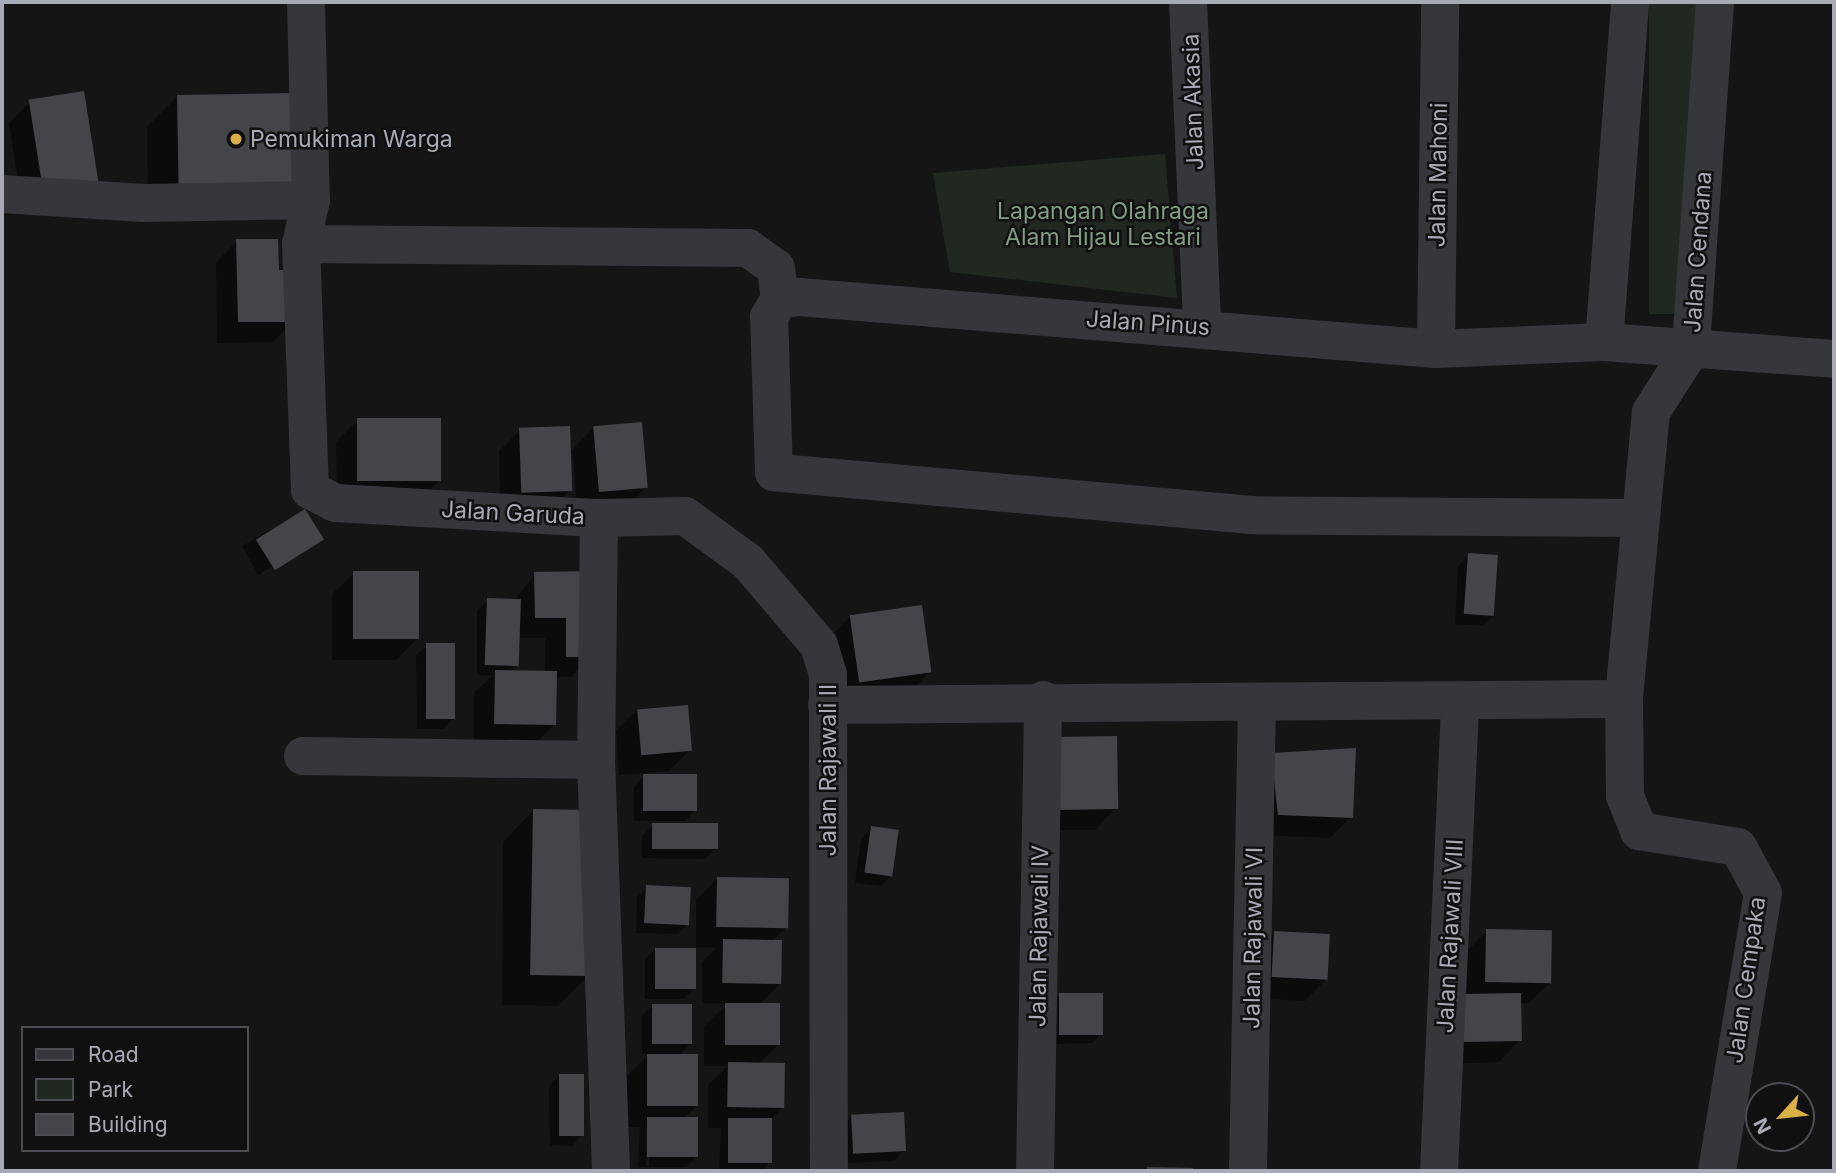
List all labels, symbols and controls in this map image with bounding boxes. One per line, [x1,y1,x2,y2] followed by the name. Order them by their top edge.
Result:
[1177,33,1209,171] street label: Jalan Akasia
[1423,102,1453,248] street label: Jalan Mahoni
[250,125,453,153] place label: Pemukiman Warga
[228,131,244,147] marker: Pemukiman Warga
[1679,170,1717,334] street label: Jalan Cendana
[997,197,1209,251] park label: Lapangan Olahraga Alam Hijau Lestari
[1085,305,1211,341] street label: Jalan Pinus
[440,495,586,531] street label: Jalan Garuda
[814,684,842,856] street label: Jalan Rajawali II
[1431,838,1469,1034] street label: Jalan Rajawali VIII
[1024,845,1054,1027] street label: Jalan Rajawali IV
[1238,847,1268,1029] street label: Jalan Rajawali VI
[1721,895,1771,1065] street label: Jalan Cempaka
[21,1026,248,1152] legend
[88,1042,139,1067] text: Road
[88,1077,133,1102] text: Park
[1745,1082,1815,1152] north arrow
[88,1112,168,1137] text: Building
[1749,1114,1776,1138] text: N

